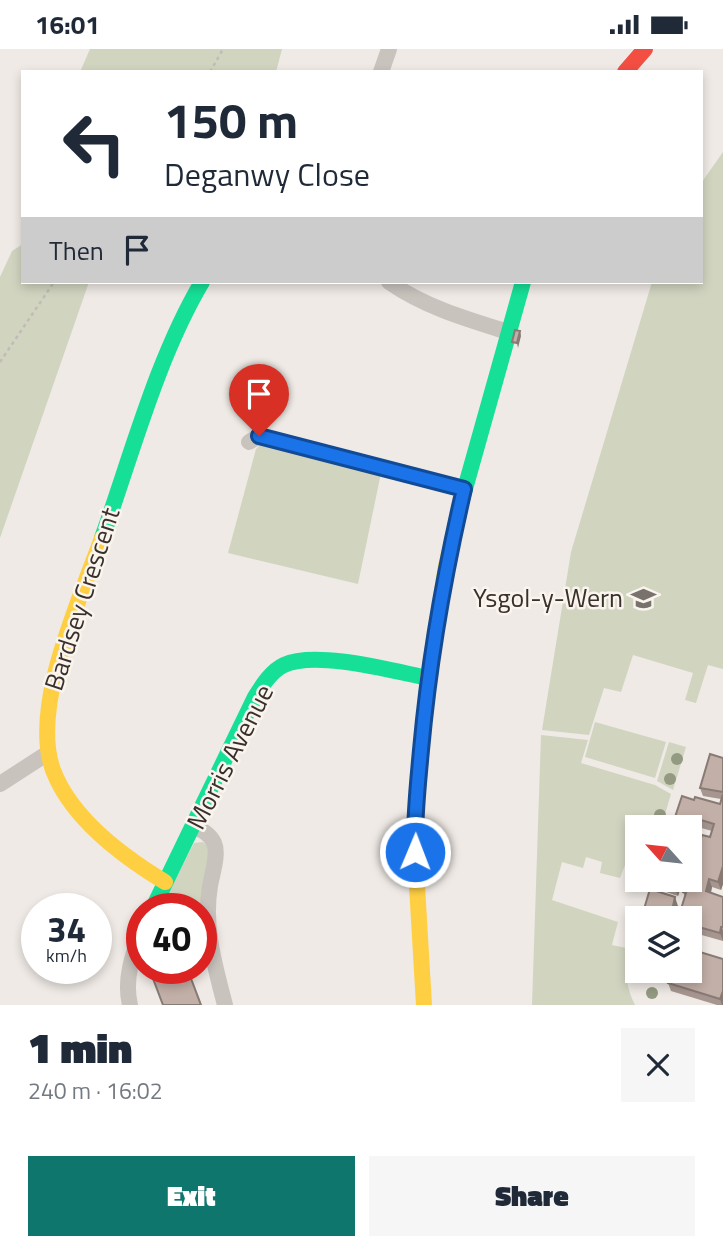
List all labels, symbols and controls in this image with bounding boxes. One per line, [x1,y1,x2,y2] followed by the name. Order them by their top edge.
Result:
[35,5,100,44] text: 16:01
[164,82,298,157] text: 150 m
[49,98,140,189] icon: left
[164,150,370,198] text: Deganwy Close
[49,231,104,270] text: Then
[118,231,156,269] icon: arrive
[229,364,289,436] pin
[240,375,278,413] icon: arrive
[34,502,129,695] street label: Bardsey Crescent
[473,578,623,617] place label: Ysgol-y-Wern
[629,584,657,612] school or university icon: Ysgol-y-Wern
[176,677,283,836] street label: Morris Avenue
[378,815,452,889] position arrow
[625,815,702,893] north arrow
[625,815,702,983] map controls
[126,893,217,984] speed limit sign: 40
[47,902,86,956] text: 34
[625,906,702,983] button: layers
[46,942,87,969] text: km/h
[28,1015,132,1079] text: 1 min
[621,1028,695,1102] button: close
[28,1073,163,1108] text: 240 m · 16:02
[28,1156,355,1236] button: Exit
[369,1156,695,1236] button: Share

